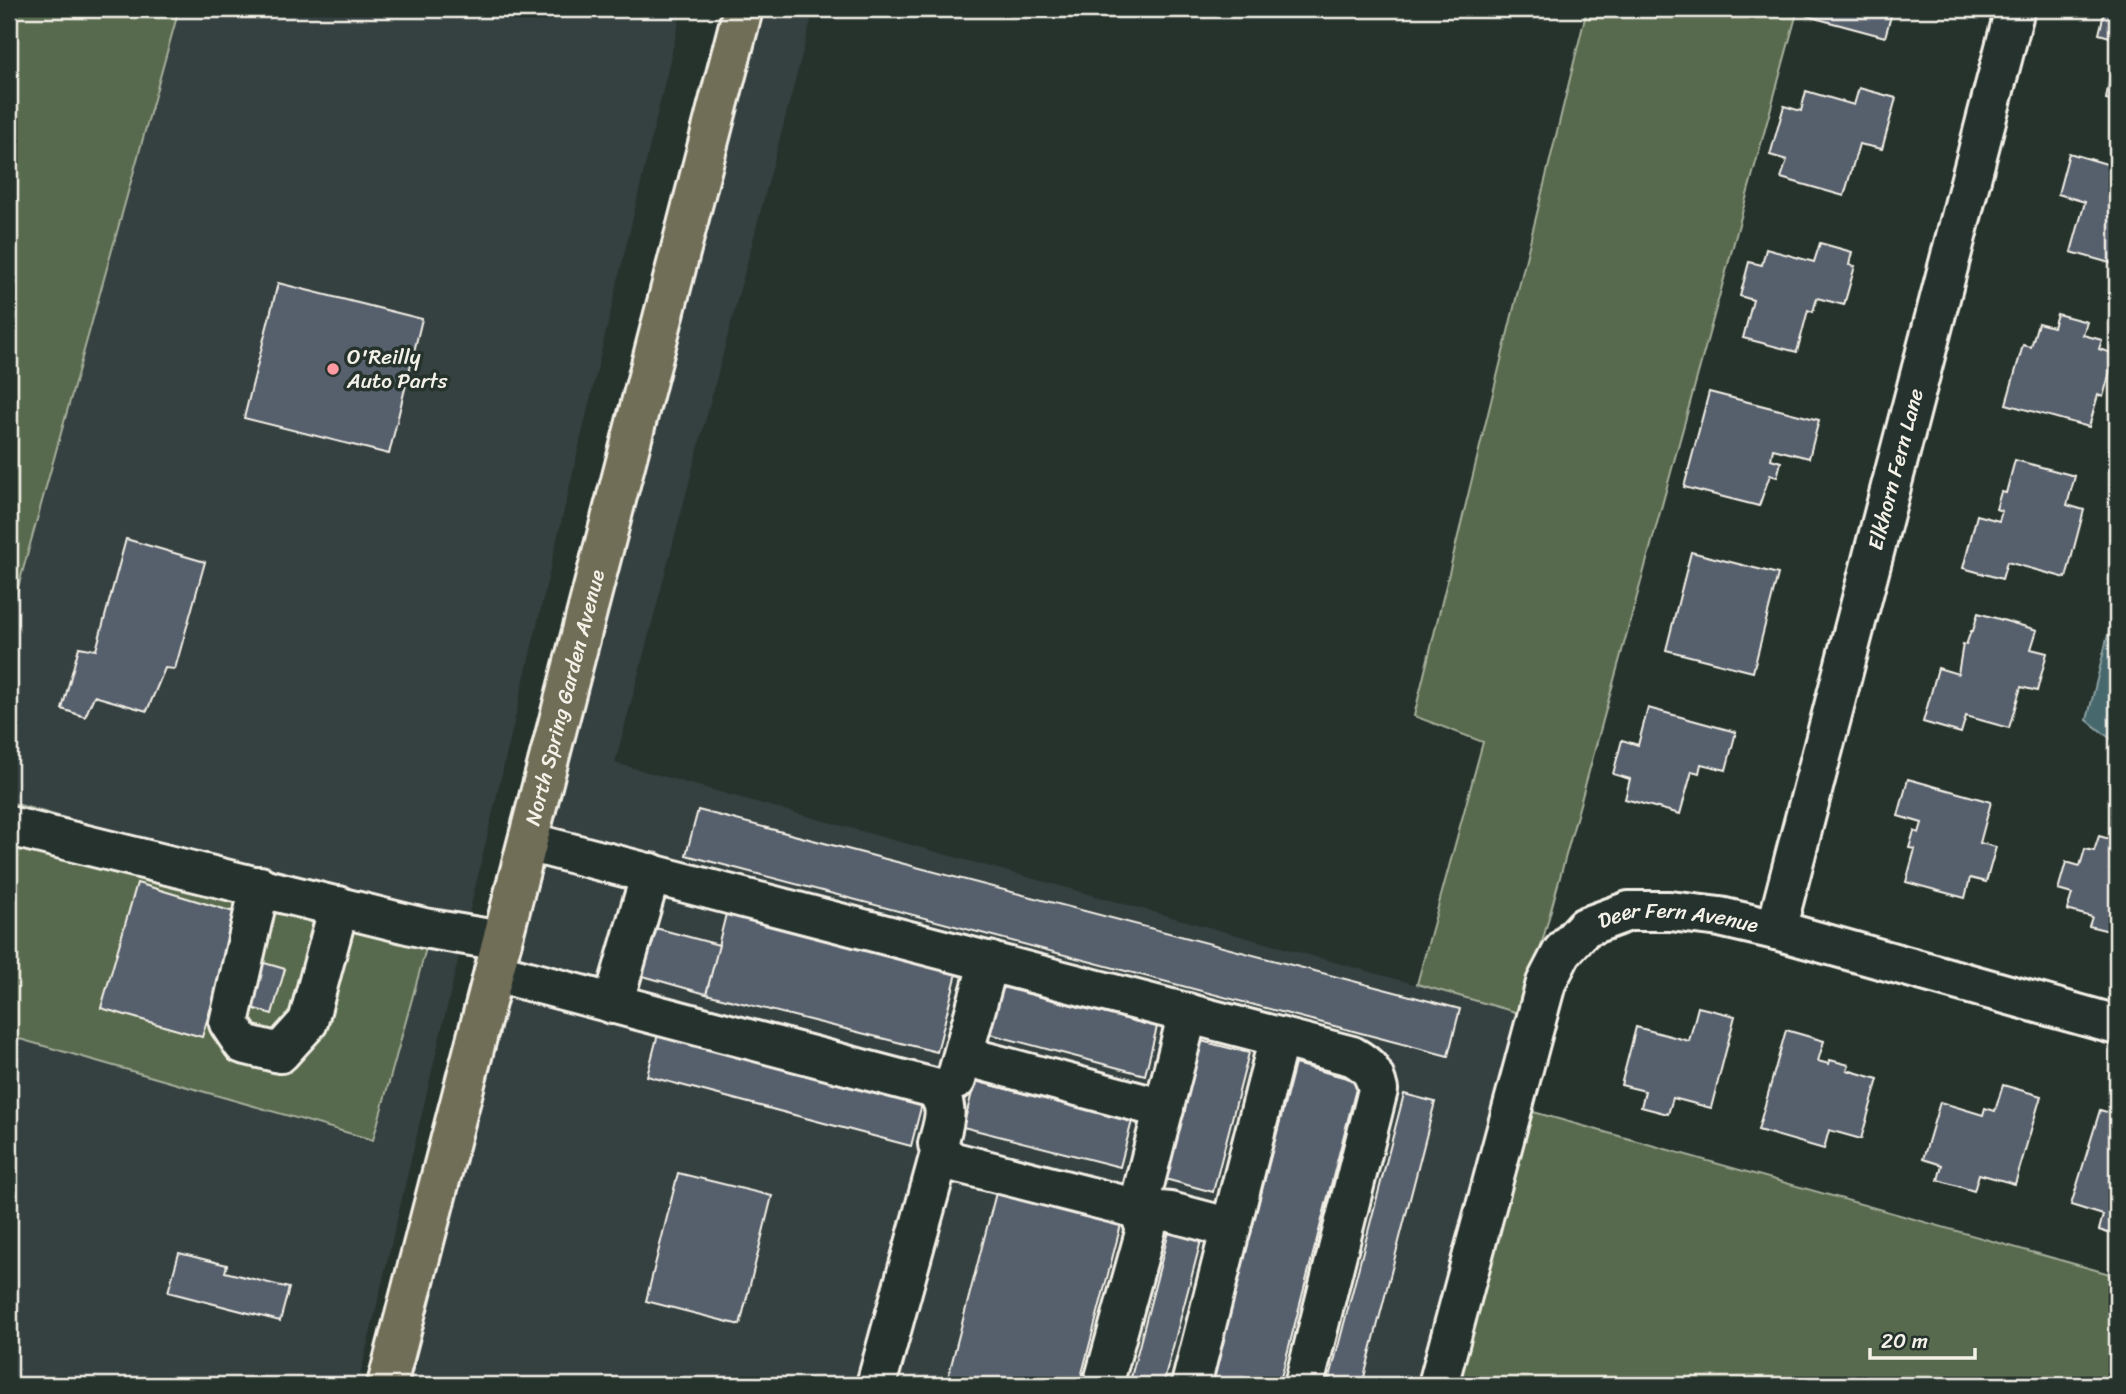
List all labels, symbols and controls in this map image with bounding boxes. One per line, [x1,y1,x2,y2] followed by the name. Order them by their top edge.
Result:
[346,338,448,400] place label: O'Reilly Auto Parts
[325,361,341,377] marker: O'Reilly Auto Parts
[1856,384,1935,554] street label: Elkhorn Fern Lane
[513,565,616,830] street label: North Spring Garden Avenue
[1592,892,1762,944] street label: Deer Fern Avenue
[1870,1317,1976,1361] scale bar
[1881,1322,1928,1360] text: 20 m

